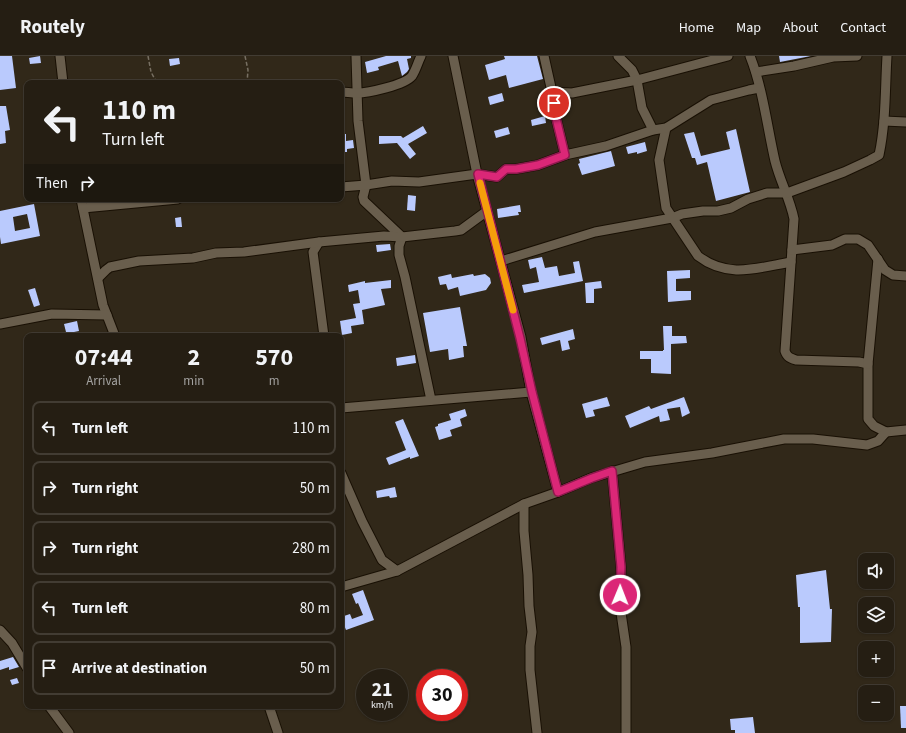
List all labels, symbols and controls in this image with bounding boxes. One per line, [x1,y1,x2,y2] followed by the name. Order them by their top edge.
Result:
[20,14,85,41] text: Routely
[679,18,714,38] text: Home
[736,18,761,38] text: Map
[783,18,818,38] text: About
[840,18,886,38] text: Contact
[537,86,571,120] pin
[102,90,176,130] text: 110 m
[543,92,565,114] icon: arrive
[36,96,88,148] icon: left
[102,127,164,152] text: Turn left
[76,172,98,194] icon: right
[36,173,68,194] text: Then
[75,340,133,375] text: 07:44
[188,340,200,375] text: 2
[255,340,293,375] text: 570
[86,372,121,390] text: Arrival
[183,372,204,390] text: min
[269,372,280,390] text: m
[38,417,60,439] icon: left
[72,418,128,439] text: Turn left
[292,418,330,439] text: 110 m
[38,477,60,499] icon: right
[72,478,138,499] text: Turn right
[300,478,330,499] text: 50 m
[38,537,60,559] icon: right
[72,538,138,559] text: Turn right
[292,538,330,559] text: 280 m
[858,553,894,721] map controls
[858,553,894,589] button: sound
[599,574,641,616] position arrow
[38,597,60,619] icon: left
[858,597,894,633] button: layers
[72,598,128,619] text: Turn left
[300,598,330,619] text: 80 m
[858,641,894,677] button: +
[38,657,60,679] icon: arrive
[72,658,207,679] text: Arrive at destination
[300,658,330,679] text: 50 m
[416,669,468,721] speed limit sign: 30
[371,676,393,704] text: 21
[858,685,894,721] button: −
[371,698,393,712] text: km/h

